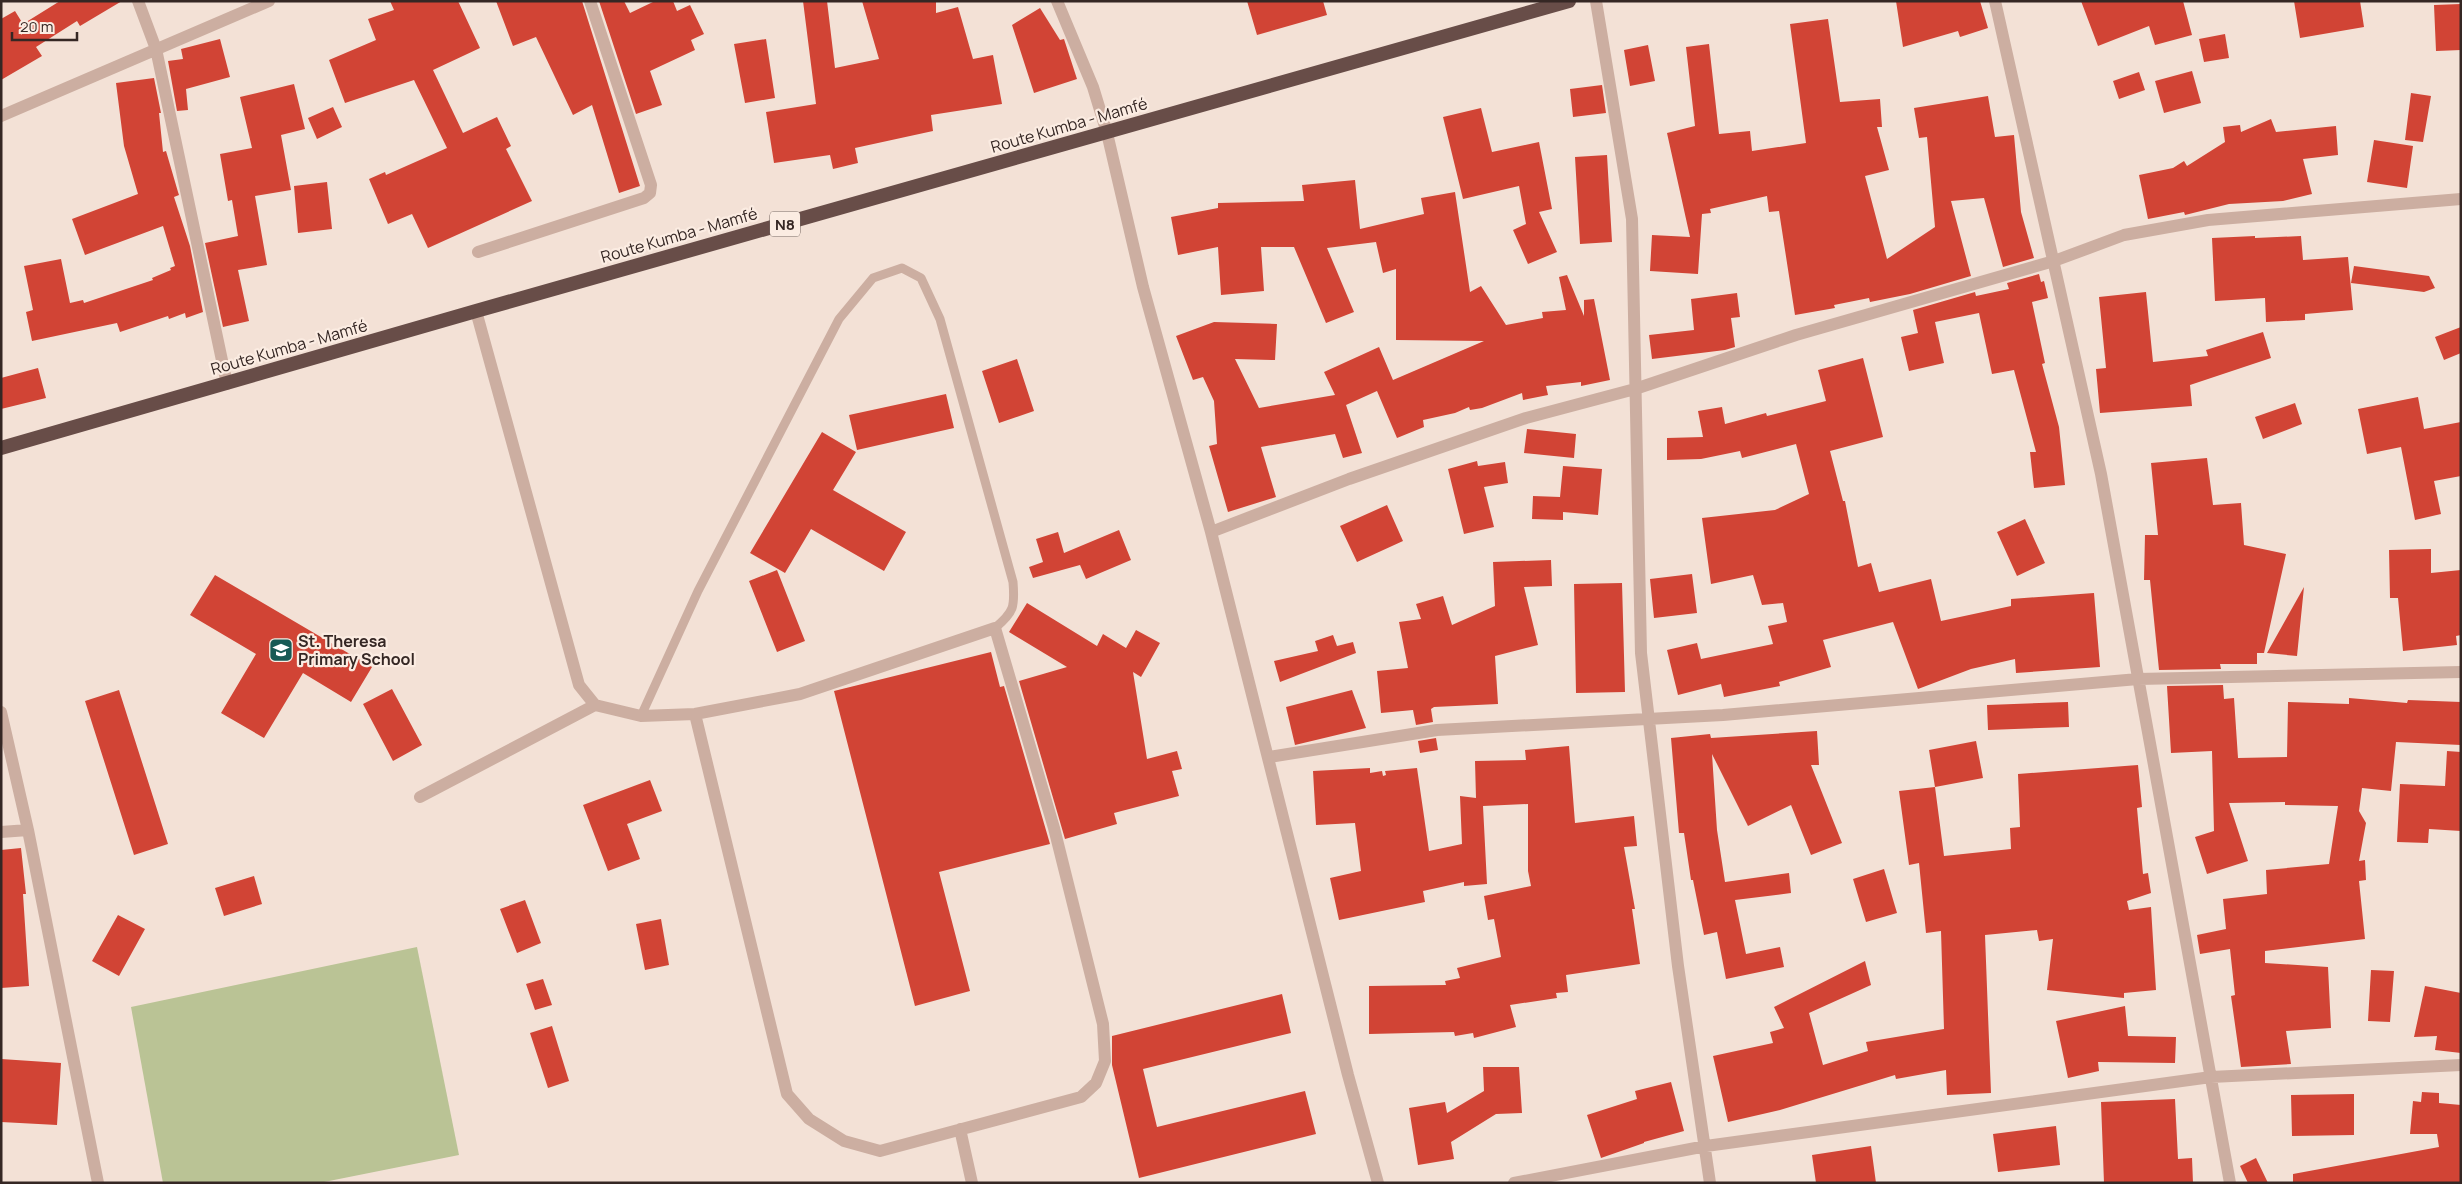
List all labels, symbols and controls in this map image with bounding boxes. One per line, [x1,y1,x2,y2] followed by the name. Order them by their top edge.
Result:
[12,10,78,42] scale bar
[20,16,53,37] text: 20 m
[988,92,1150,158] street label: Route Kumba - Mamfé
[598,202,760,268] street label: Route Kumba - Mamfé
[770,212,800,236] road number: N8
[208,314,370,380] street label: Route Kumba - Mamfé
[298,630,415,670] place label: St. Theresa Primary School
[268,637,294,663] school or university icon: St. Theresa Primary School

